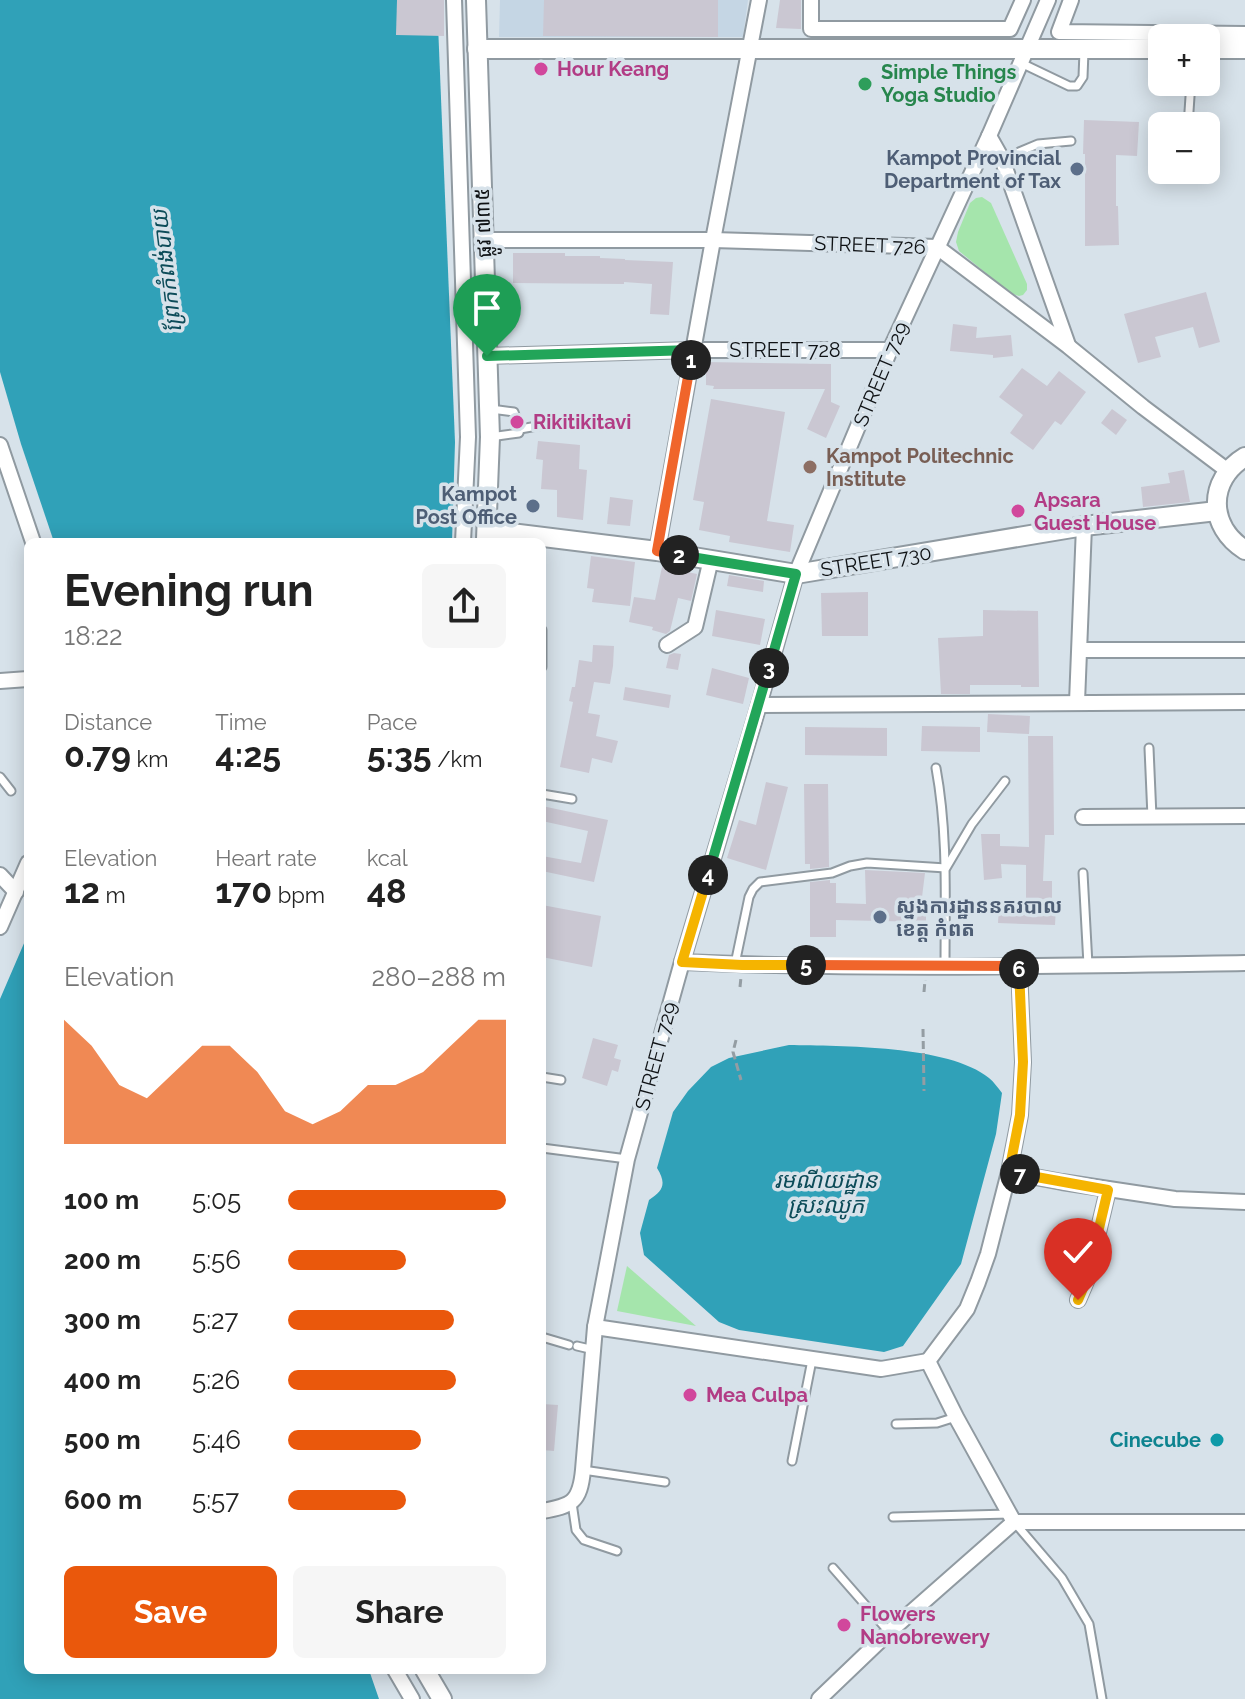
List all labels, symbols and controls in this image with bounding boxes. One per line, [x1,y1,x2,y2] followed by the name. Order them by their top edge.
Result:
[1148,24,1220,184] map controls
[1148,24,1220,96] button: +
[557,57,669,81] place label: Hour Keang
[532,60,550,78] marker: Hour Keang
[881,60,1017,107] place label: Simple Things Yoga Studio
[856,75,874,93] marker: Simple Things Yoga Studio
[1148,112,1220,184] button: −
[884,146,1062,193] place label: Kampot Provincial Department of Tax
[1068,160,1086,178] marker: Kampot Provincial Department of Tax
[470,187,503,258] street label: ផ្លូវ ៧៣៥
[145,206,187,334] water label: ព្រែកកំពង់បាយ
[814,231,926,259] street label: STREET 726
[453,274,521,356] pin
[465,286,509,330] icon: arrive
[848,318,914,430] street label: STREET 729
[729,338,841,362] street label: STREET 728
[671,340,711,380] pin: 1
[686,347,696,373] text: 1
[533,410,631,434] place label: Rikitikitavi
[508,413,526,431] marker: Rikitikitavi
[826,444,1014,491] place label: Kampot Politechnic Institute
[801,458,819,476] marker: Kampot Politechnic Institute
[415,482,517,529] place label: Kampot Post Office
[1034,488,1156,535] place label: Apsara Guest House
[524,497,542,515] marker: Kampot Post Office
[1009,502,1027,520] marker: Apsara Guest House
[659,535,699,575] pin: 2
[819,540,933,582] street label: STREET 730
[673,542,685,568] text: 2
[422,564,506,648] button: share
[64,565,313,616] text: Evening run
[64,621,123,651] text: 18:22
[749,648,789,688] pin: 3
[763,655,775,681] text: 3
[64,709,152,735] text: Distance
[215,709,267,735] text: Time
[367,709,417,735] text: Pace
[64,735,131,775] text: 0.79
[215,735,281,775] text: 4:25
[367,735,432,775] text: 5:35
[131,746,168,772] text: km
[432,746,482,772] text: /km
[64,845,157,871] text: Elevation
[215,845,317,871] text: Heart rate
[367,845,408,871] text: kcal
[688,855,728,895] pin: 4
[702,862,714,888] text: 4
[64,871,100,911] text: 12
[215,871,272,911] text: 170
[367,871,407,911] text: 48
[100,882,126,908] text: m
[272,882,325,908] text: bpm
[896,894,1062,942] place label: ស្នងការដ្ឋាននគរបាល ខេត្ត កំពត
[871,908,889,926] marker: ស្នងការដ្ឋាននគរបាល ខេត្ត កំពត
[786,945,826,985] pin: 5
[999,949,1039,989] pin: 6
[800,952,812,978] text: 5
[1012,956,1026,982] text: 6
[64,962,174,992] text: Elevation
[371,962,506,992] text: 280–288 m
[630,999,682,1113] street label: STREET 729
[1000,1154,1040,1194] pin: 7
[1014,1161,1026,1187] text: 7
[775,1167,878,1220] water label: រមណីយដ្ឋាន ស្រះឈូក
[64,1185,139,1215] text: 100 m
[192,1185,241,1215] text: 5:05
[1044,1218,1112,1300] pin
[1056,1230,1100,1274] icon: check
[64,1245,141,1275] text: 200 m
[192,1245,241,1275] text: 5:56
[64,1305,141,1335] text: 300 m
[192,1305,239,1335] text: 5:27
[64,1365,141,1395] text: 400 m
[192,1365,240,1395] text: 5:26
[706,1383,808,1407] place label: Mea Culpa
[681,1386,699,1404] marker: Mea Culpa
[64,1425,141,1455] text: 500 m
[192,1425,241,1455] text: 5:46
[1110,1428,1201,1452] place label: Cinecube
[1208,1431,1226,1449] marker: Cinecube
[64,1485,142,1515] text: 600 m
[192,1485,239,1515] text: 5:57
[64,1566,277,1658] button: Save
[293,1566,506,1658] button: Share
[860,1602,990,1649] place label: Flowers Nanobrewery
[835,1616,853,1634] marker: Flowers Nanobrewery

